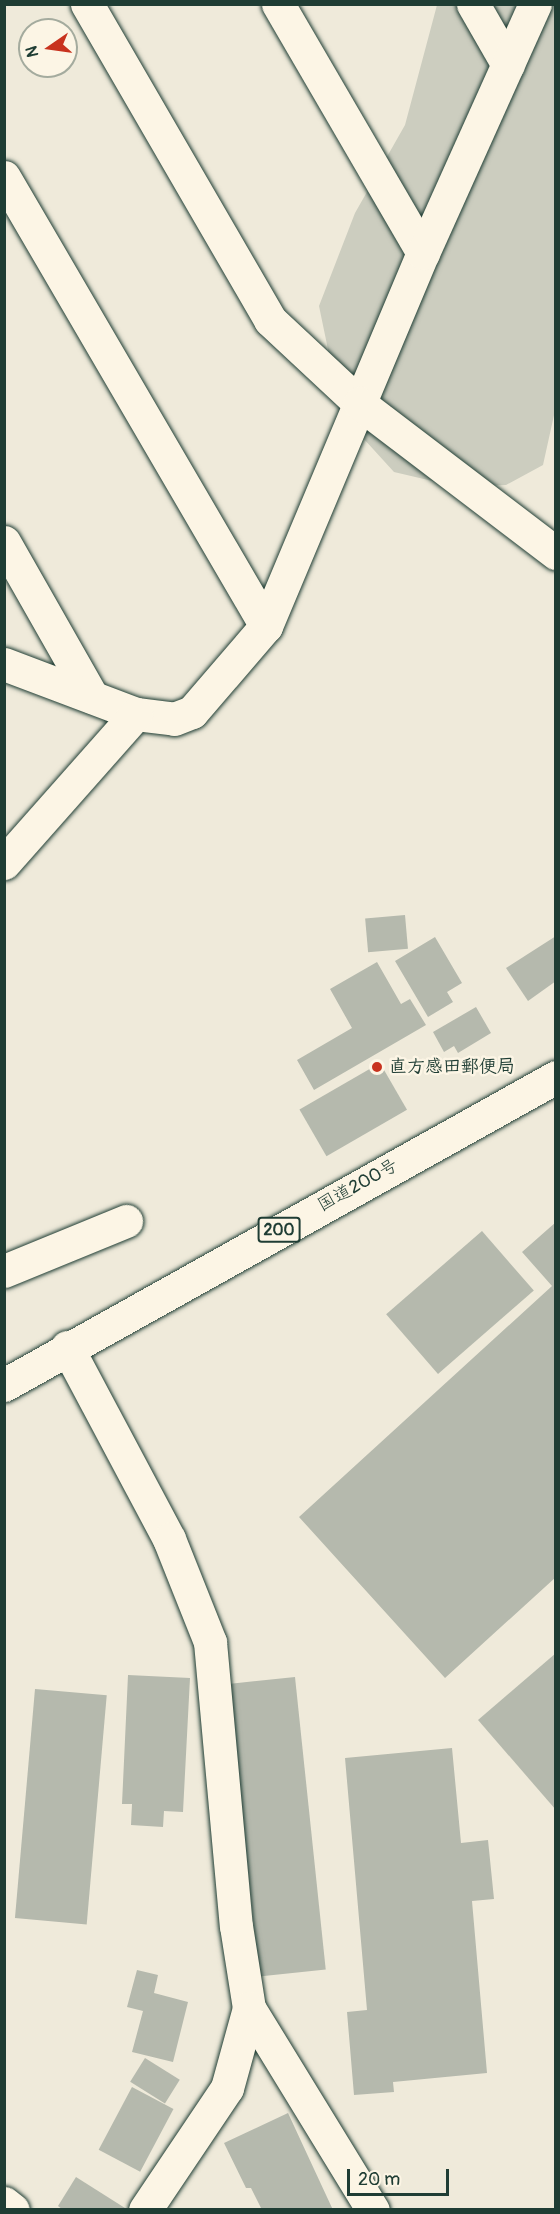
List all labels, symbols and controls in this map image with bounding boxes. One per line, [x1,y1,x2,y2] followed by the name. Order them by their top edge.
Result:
[18,18,78,78] north arrow
[21,44,43,59] text: N
[389,1056,515,1078] place label: 直方感田郵便局
[370,1060,384,1074] marker: 直方感田郵便局
[314,1155,402,1217] street label: 国道200号
[256,1217,302,1243] road number: 200
[350,2157,452,2195] scale bar
[358,2168,400,2191] text: 20 m

